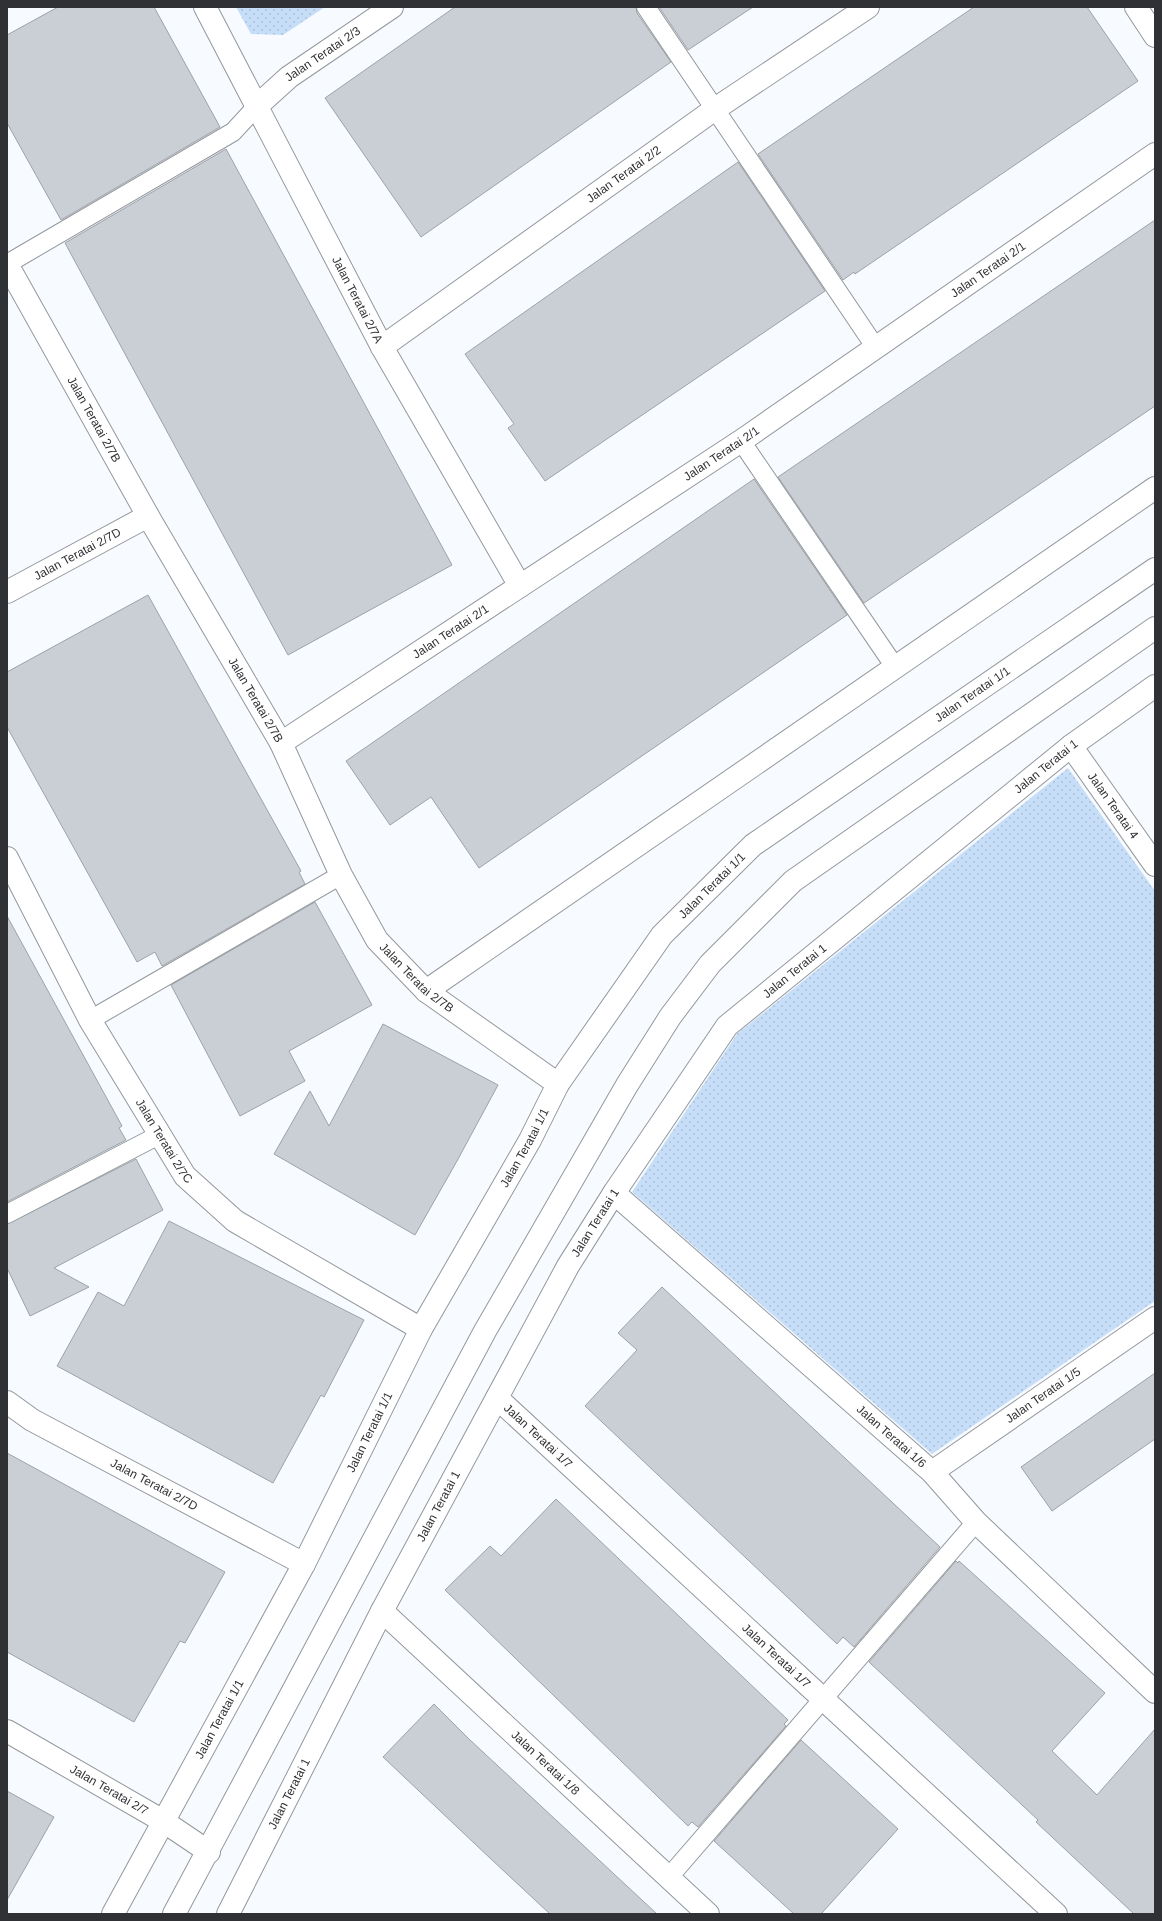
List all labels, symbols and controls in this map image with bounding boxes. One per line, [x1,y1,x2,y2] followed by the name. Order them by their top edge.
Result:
[282,23,363,84] street label: Jalan Teratai 2/3
[584,143,664,206] street label: Jalan Teratai 2/2
[948,239,1029,300] street label: Jalan Teratai 2/1
[329,254,386,346] street label: Jalan Teratai 2/7A
[64,374,123,465] street label: Jalan Teratai 2/7B
[681,423,762,484] street label: Jalan Teratai 2/1
[32,525,124,583] street label: Jalan Teratai 2/7D
[410,601,492,662] street label: Jalan Teratai 2/1
[225,655,286,745] street label: Jalan Teratai 2/7B
[932,663,1013,725] street label: Jalan Teratai 1/1
[1011,736,1081,796] street label: Jalan Teratai 1
[1085,770,1141,842] street label: Jalan Teratai 4
[676,849,748,922] street label: Jalan Teratai 1/1
[377,940,456,1015] street label: Jalan Teratai 2/7B
[760,941,830,1001] street label: Jalan Teratai 1
[133,1096,196,1187] street label: Jalan Teratai 2/7C
[497,1106,552,1190] street label: Jalan Teratai 1/1
[569,1186,622,1259] street label: Jalan Teratai 1
[1003,1364,1084,1426] street label: Jalan Teratai 1/5
[344,1389,396,1475] street label: Jalan Teratai 1/1
[501,1401,575,1471] street label: Jalan Teratai 1/7
[854,1402,929,1471] street label: Jalan Teratai 1/6
[108,1456,200,1514] street label: Jalan Teratai 2/7D
[414,1468,463,1544] street label: Jalan Teratai 1
[739,1621,814,1691] street label: Jalan Teratai 1/7
[192,1677,247,1761] street label: Jalan Teratai 1/1
[508,1728,583,1798] street label: Jalan Teratai 1/8
[265,1755,313,1832] street label: Jalan Teratai 1
[68,1762,151,1818] street label: Jalan Teratai 2/7

